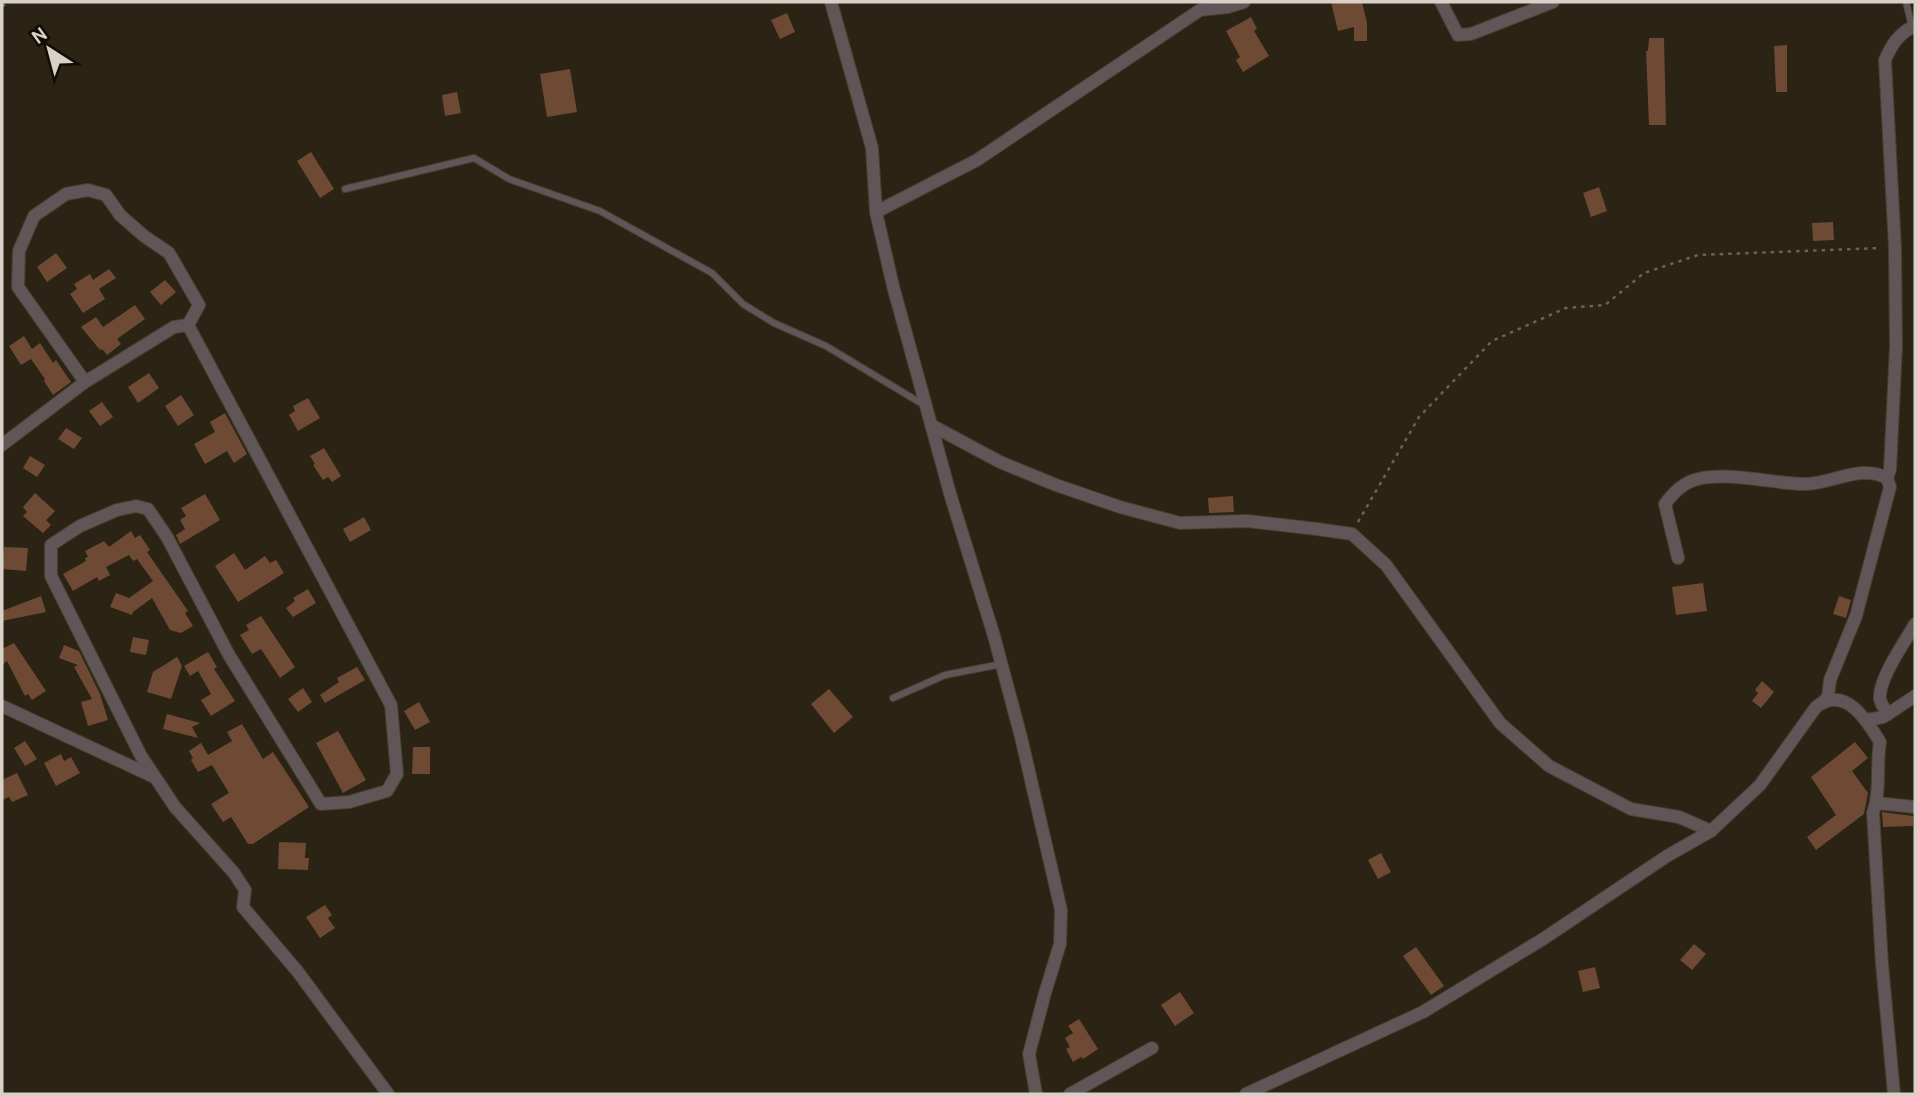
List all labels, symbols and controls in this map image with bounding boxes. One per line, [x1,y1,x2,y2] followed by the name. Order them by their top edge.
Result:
[14,14,84,84] north arrow
[27,22,51,49] text: N

